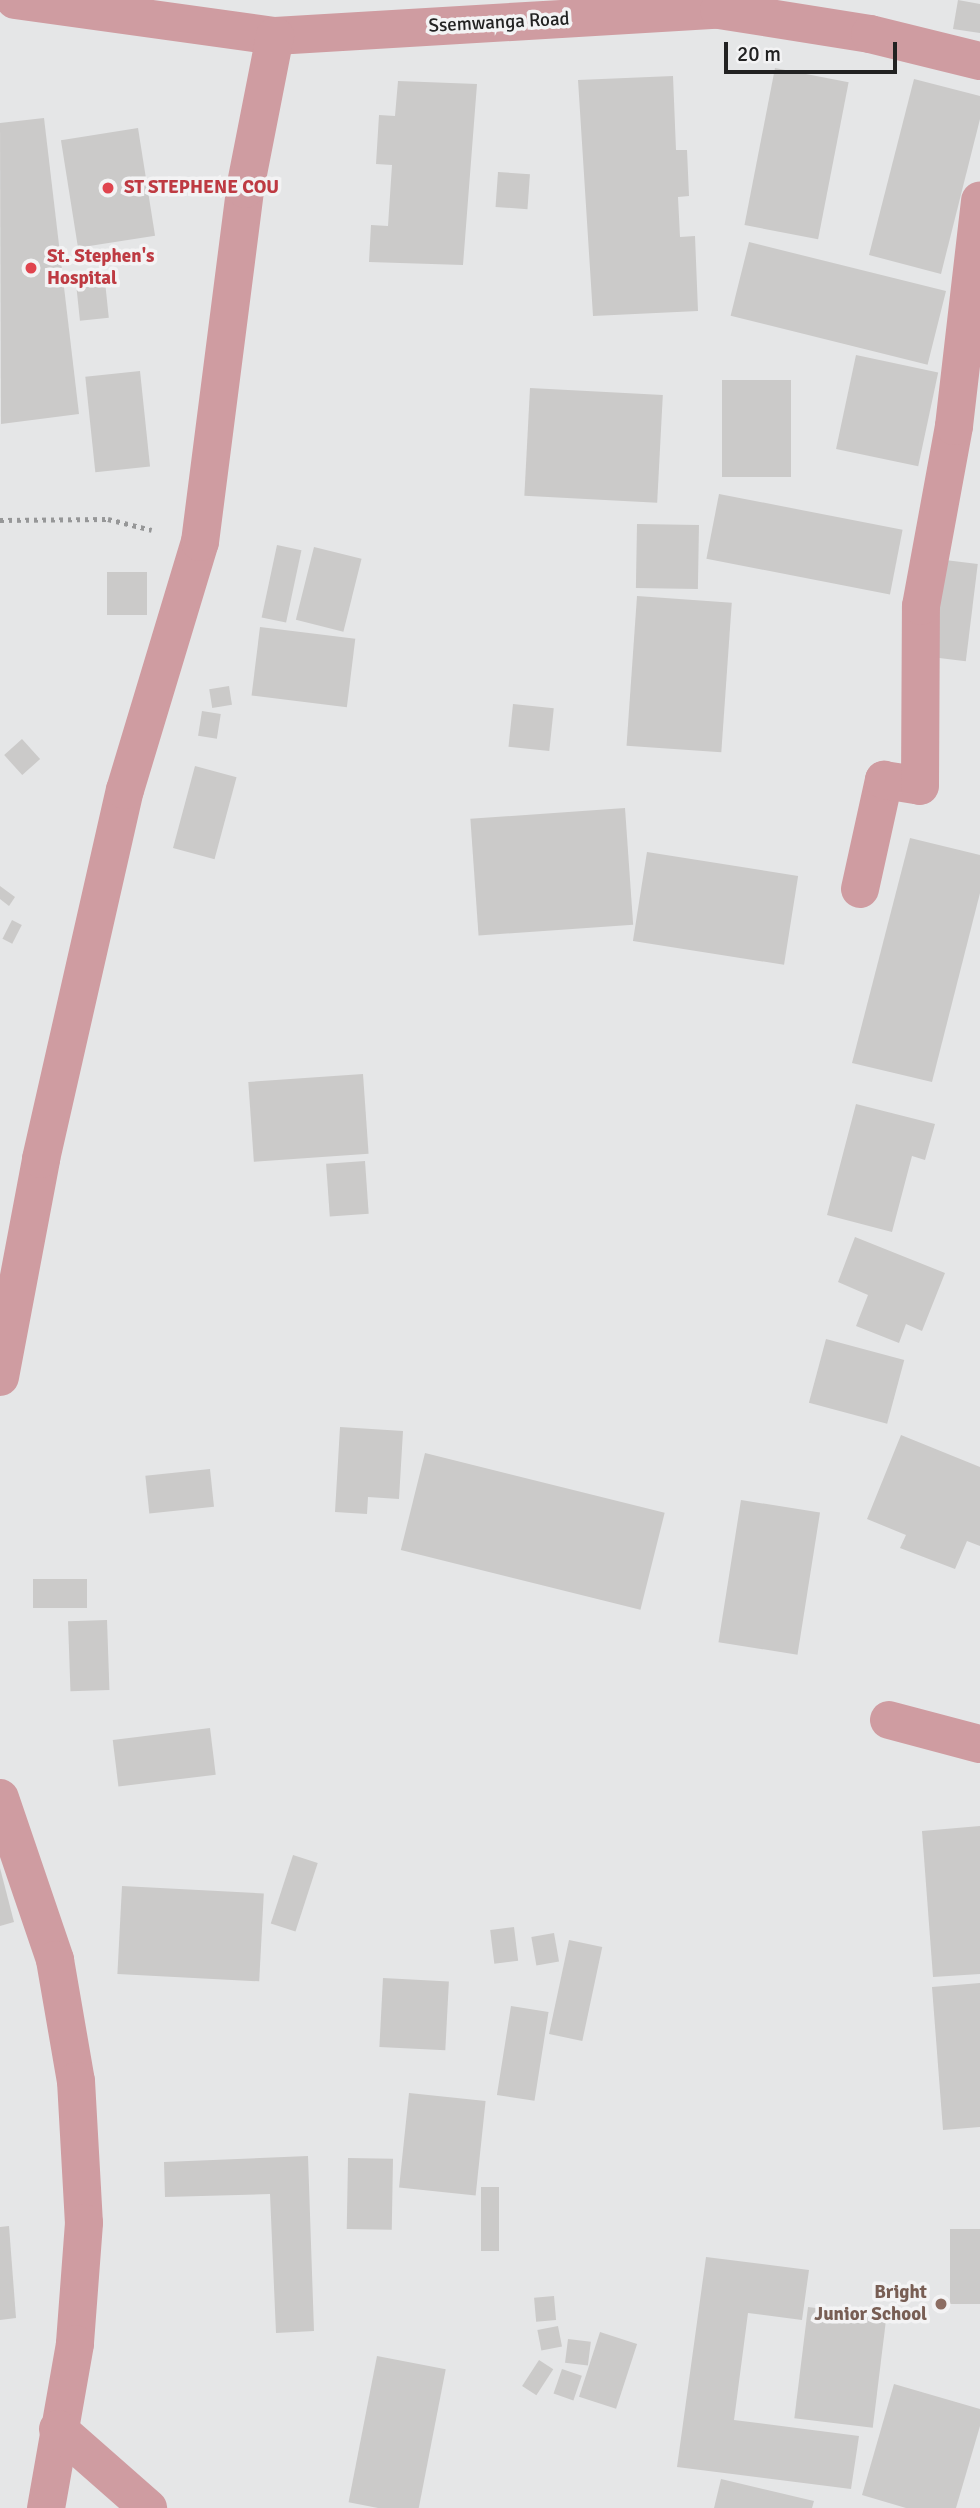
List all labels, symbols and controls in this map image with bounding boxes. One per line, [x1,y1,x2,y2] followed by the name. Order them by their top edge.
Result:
[428,8,570,38] street label: Ssemwanga Road
[728,28,901,72] scale bar
[737,41,781,67] text: 20 m
[124,177,279,199] place label: ST STEPHENE COU
[98,178,118,198] marker: ST STEPHENE COU
[47,246,154,290] place label: St. Stephen's Hospital
[21,258,41,278] marker: St. Stephen's Hospital
[814,2282,927,2326] place label: Bright Junior School
[933,2296,949,2312] marker: Bright Junior School

